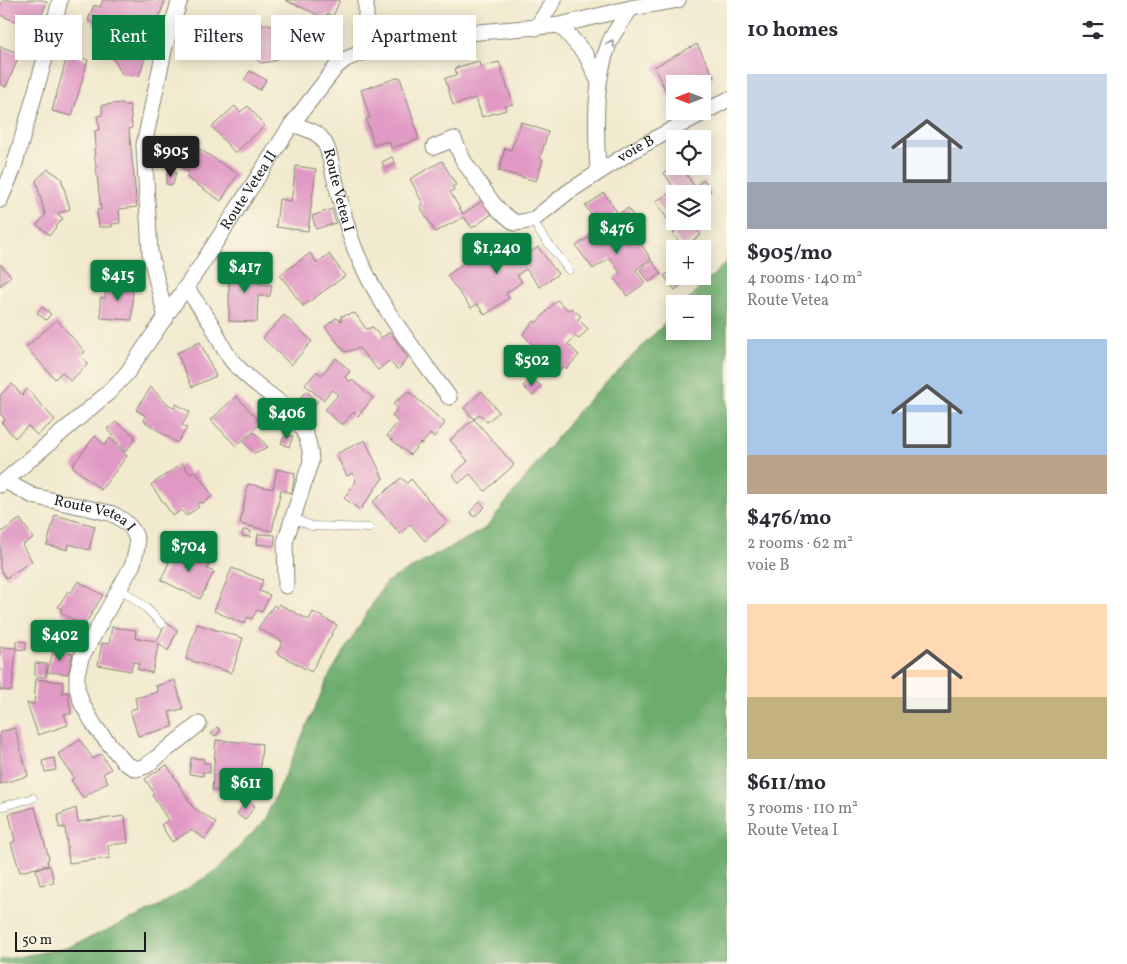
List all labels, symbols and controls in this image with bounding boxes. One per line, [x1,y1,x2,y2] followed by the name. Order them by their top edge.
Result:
[15,15,82,60] chip: Buy
[92,15,165,60] chip: Rent
[175,15,261,60] chip: Filters
[271,15,343,60] chip: New
[353,15,476,60] chip: Apartment
[747,16,838,45] text: 10 homes
[1079,16,1107,44] icon: filters
[605,39,615,47] one-way arrow
[666,75,711,120] north arrow
[666,75,711,340] map controls
[882,106,972,196] icon: home
[613,130,658,168] street label: voie B
[666,130,711,175] button: locate
[141,136,201,178] pin: $905
[153,141,189,163] text: $905
[318,146,359,235] street label: Route Vetea I
[216,147,282,234] street label: Route Vetea II
[666,185,711,230] button: layers
[587,212,647,255] pin: $476
[600,218,634,240] text: $476
[456,232,538,275] pin: $1,240
[473,238,521,260] text: $1,240
[747,239,832,268] text: $905/mo
[666,240,711,285] button: +
[215,252,275,294] pin: $417
[229,257,261,279] text: $417
[88,260,148,302] pin: $415
[102,265,134,287] text: $415
[747,268,862,290] text: 4 rooms · 140 m²
[747,290,829,312] text: Route Vetea
[666,295,711,340] button: −
[502,344,562,387] pin: $502
[515,350,549,372] text: $502
[882,371,972,461] icon: home
[257,398,317,440] pin: $406
[268,403,306,425] text: $406
[52,490,140,536] street label: Route Vetea I
[747,504,831,533] text: $476/mo
[159,530,219,573] pin: $704
[747,533,853,555] text: 2 rooms · 62 m²
[171,536,207,558] text: $704
[747,555,789,577] text: voie B
[30,620,90,662] pin: $402
[42,625,78,647] text: $402
[882,636,972,726] icon: home
[216,768,276,810] pin: $611
[747,769,826,798] text: $611/mo
[231,773,261,795] text: $611
[747,798,858,820] text: 3 rooms · 110 m²
[747,820,838,842] text: Route Vetea I
[15,929,146,952] scale bar
[22,931,52,950] text: 50 m

